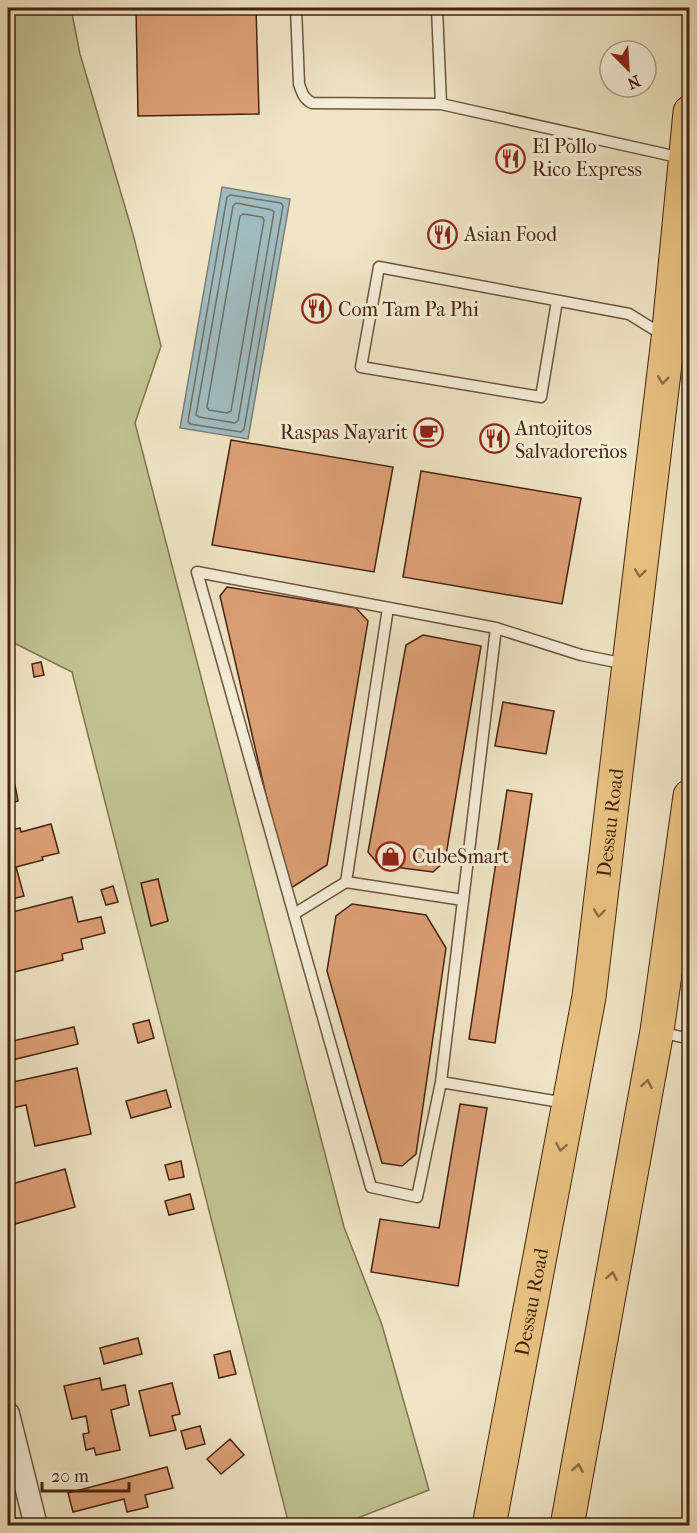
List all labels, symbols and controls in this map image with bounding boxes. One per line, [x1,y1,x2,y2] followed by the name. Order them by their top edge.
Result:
[598,39,658,99] north arrow
[624,71,643,94] text: N
[532,135,642,181] place label: El Pollo Rico Express
[495,142,527,174] restaurant icon: El Pollo Rico Express
[427,218,459,250] restaurant icon: Asian Food
[463,223,558,246] place label: Asian Food
[301,293,333,325] restaurant icon: Com Tam Pa Phi
[338,298,479,321] place label: Com Tam Pa Phi
[657,375,670,384] one-way arrow
[413,416,445,448] cafe icon: Raspas Nayarit
[514,417,627,463] place label: Antojitos Salvadoreños
[280,421,408,444] place label: Raspas Nayarit
[478,423,510,455] restaurant icon: Antojitos Salvadoreños
[634,569,647,578] one-way arrow
[592,766,628,878] street label: Dessau Road
[375,840,407,872] shop icon: CubeSmart
[412,845,509,868] place label: CubeSmart
[594,908,606,917] one-way arrow
[641,1080,653,1089] one-way arrow
[555,1141,568,1151] one-way arrow
[510,1245,553,1358] street label: Dessau Road
[606,1271,618,1281] one-way arrow
[42,1455,129,1493] scale bar
[571,1463,583,1473] one-way arrow
[51,1466,89,1487] text: 20 m

